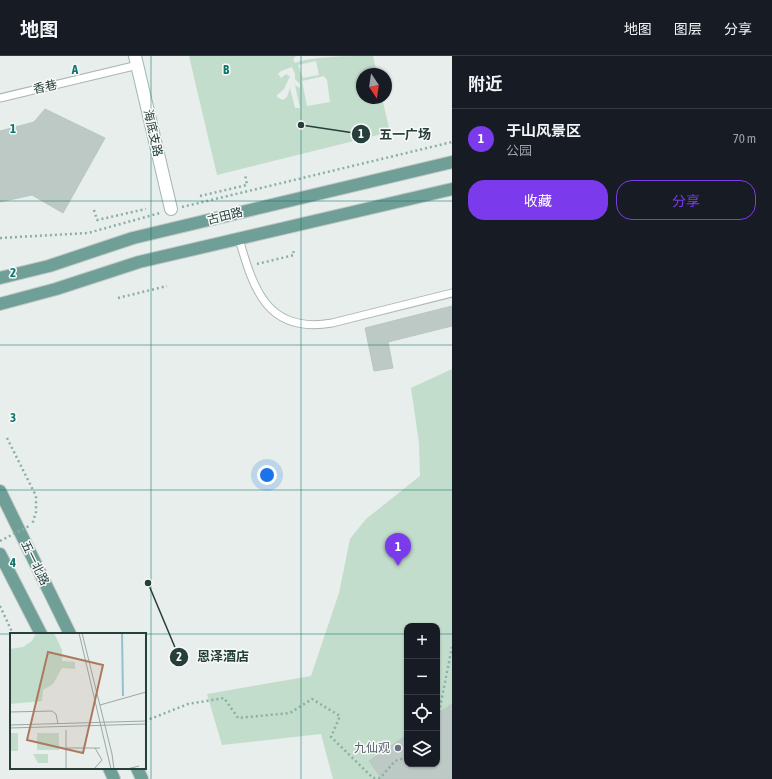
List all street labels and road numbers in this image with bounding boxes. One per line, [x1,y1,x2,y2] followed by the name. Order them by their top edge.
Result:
[32,77,58,97] street label: 香巷
[141,108,165,158] street label: 海底支路
[206,205,244,227] street label: 古田路
[18,538,52,588] street label: 五一北路

